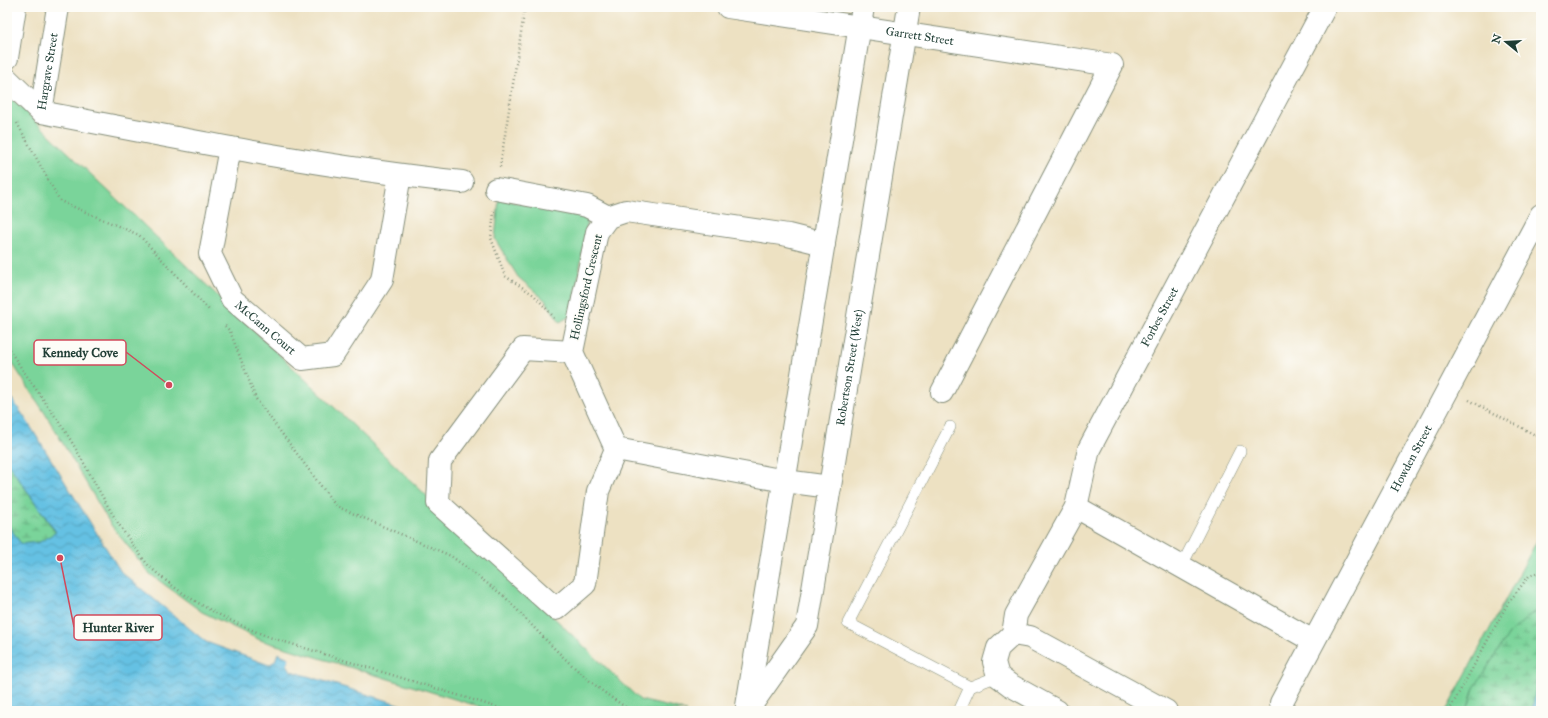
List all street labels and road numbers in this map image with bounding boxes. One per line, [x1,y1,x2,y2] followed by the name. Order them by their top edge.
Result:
[885,24,956,48] street label: Garrett Street
[34,31,61,111] street label: Hargrave Street
[567,232,606,342] street label: Hollingsford Crescent
[1138,284,1182,349] street label: Forbes Street
[232,298,299,358] street label: McCann Court
[833,308,866,427] street label: Robertson Street (West)
[1388,422,1435,495] street label: Howden Street

